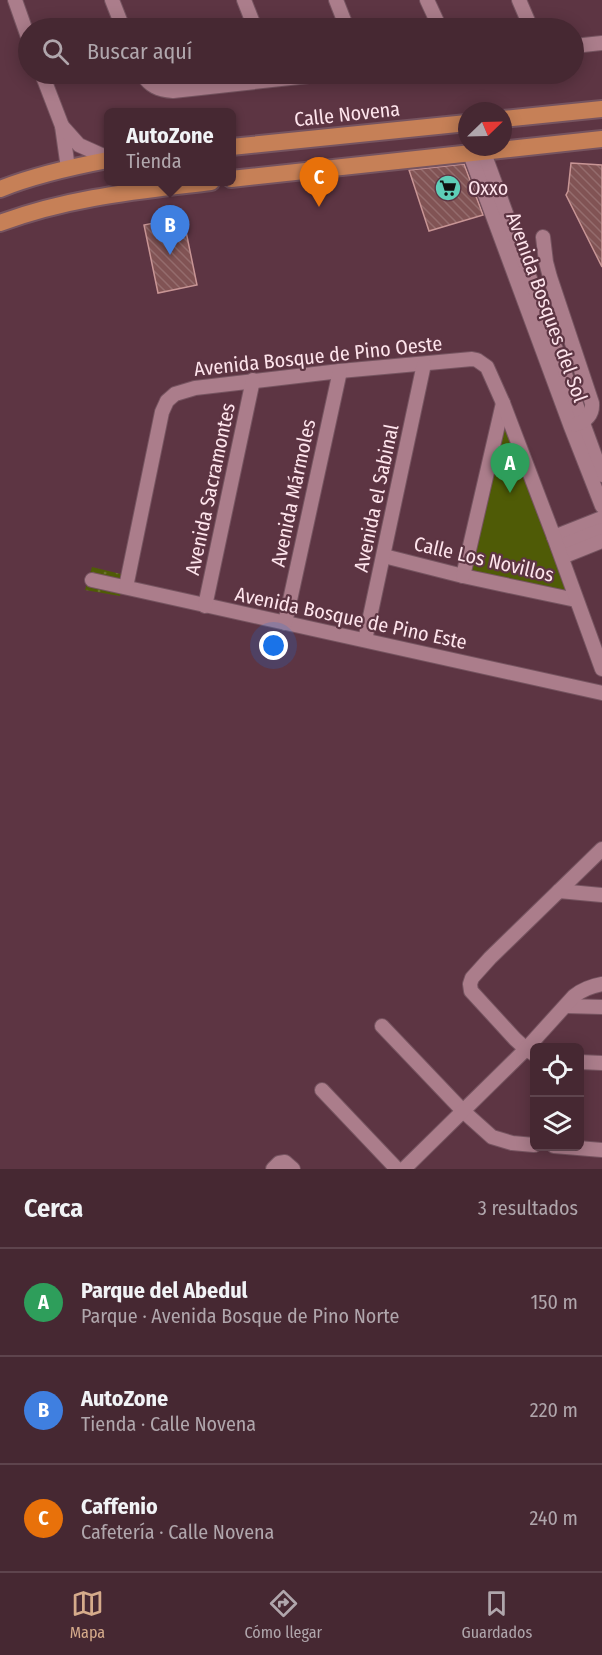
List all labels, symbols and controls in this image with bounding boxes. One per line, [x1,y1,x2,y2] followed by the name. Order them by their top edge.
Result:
[18,18,584,84] search box
[39,35,72,68] icon: search
[87,38,192,65] text: Buscar aquí
[293,97,401,131] street label: Calle Novena
[458,102,512,156] north arrow
[104,108,236,186] popup
[126,122,214,149] text: AutoZone
[126,149,182,173] text: Tienda
[300,158,338,207] pin: C
[433,173,463,203] supermarket icon: Oxxo
[468,176,508,200] place label: Oxxo
[150,206,190,255] pin: B
[501,209,593,405] street label: Avenida Bosques del Sol
[193,331,443,381] street label: Avenida Bosque de Pino Oeste
[180,401,240,577] street label: Avenida Sacramontes
[266,417,320,569] street label: Avenida Mármoles
[349,422,403,574] street label: Avenida el Sabinal
[490,444,530,493] pin: A
[412,531,556,587] street label: Calle Los Novillos
[233,582,469,654] street label: Avenida Bosque de Pino Este
[259,631,288,660] your location
[530,1043,584,1151] map controls
[530,1043,584,1097] button: locate
[530,1097,584,1151] button: layers
[24,1193,83,1224] text: Cerca
[478,1196,578,1220] text: 3 resultados
[81,1277,248,1304] text: Parque del Abedul
[38,1290,49,1314] text: A
[531,1290,578,1314] text: 150 m
[81,1304,399,1328] text: Parque · Avenida Bosque de Pino Norte
[81,1385,168,1412] text: AutoZone
[38,1398,49,1422] text: B
[530,1398,578,1422] text: 220 m
[81,1412,256,1436] text: Tienda · Calle Novena
[81,1493,158,1520] text: Caffenio
[38,1506,49,1530] text: C
[529,1506,578,1530] text: 240 m
[81,1520,274,1544] text: Cafetería · Calle Novena
[70,1587,105,1642] tab: Mapa
[245,1587,322,1642] tab: Cómo llegar
[462,1587,532,1642] tab: Guardados

